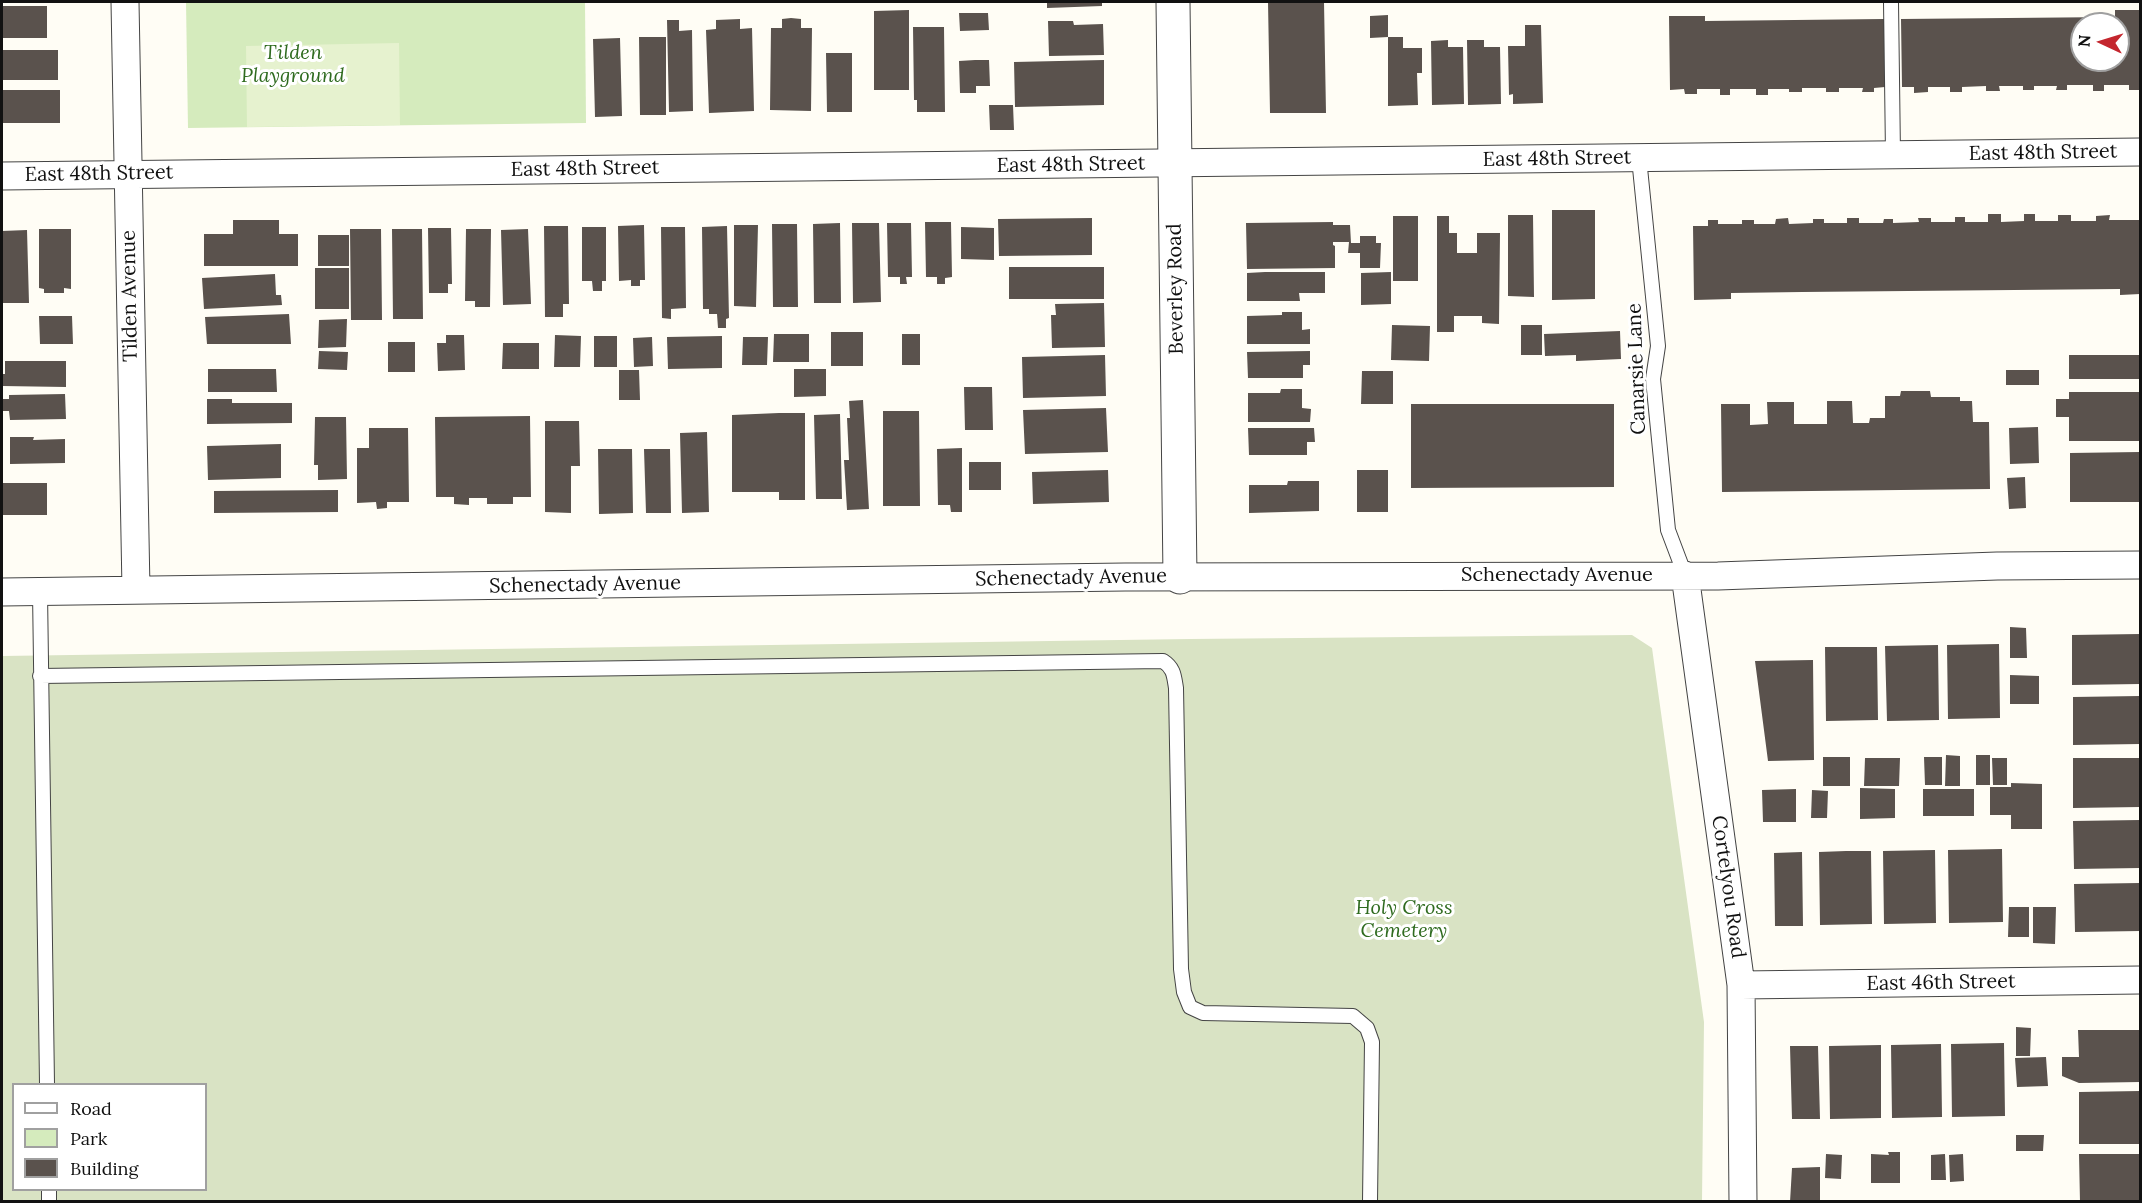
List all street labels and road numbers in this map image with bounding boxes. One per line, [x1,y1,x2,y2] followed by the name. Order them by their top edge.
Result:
[1968,140,2118,166] street label: East 48th Street
[1482,146,1632,172] street label: East 48th Street
[996,152,1146,178] street label: East 48th Street
[510,156,660,182] street label: East 48th Street
[24,161,174,187] street label: East 48th Street
[1163,223,1189,355] street label: Beverley Road
[117,230,143,362] street label: Tilden Avenue
[1623,303,1651,435] street label: Canarsie Lane
[1461,563,1653,587] street label: Schenectady Avenue
[975,564,1167,592] street label: Schenectady Avenue
[489,571,681,599] street label: Schenectady Avenue
[1706,814,1750,960] street label: Cortelyou Road
[1866,970,2016,996] street label: East 46th Street

